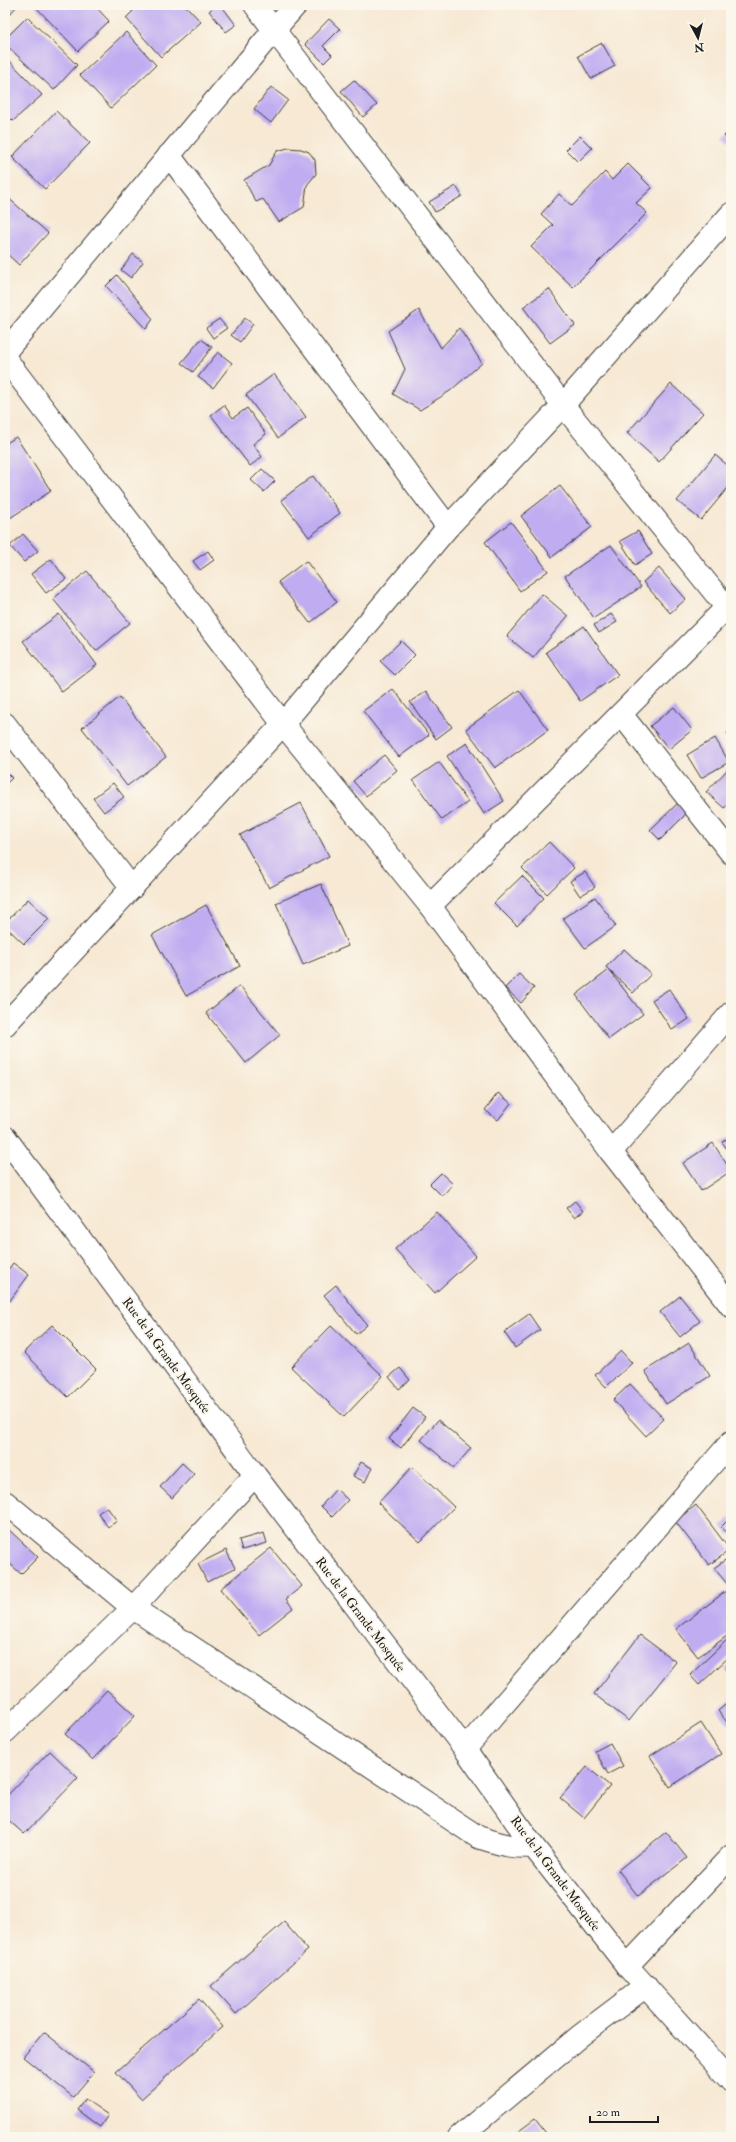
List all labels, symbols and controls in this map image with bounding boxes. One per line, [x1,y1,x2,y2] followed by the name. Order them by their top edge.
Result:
[678,18,718,58] north arrow
[692,40,706,55] text: N
[119,1294,214,1417] street label: Rue de la Grande Mosquée
[312,1554,409,1676] street label: Rue de la Grande Mosquée
[507,1813,604,1935] street label: Rue de la Grande Mosquée
[590,2098,658,2124] scale bar
[596,2105,621,2120] text: 20 m

